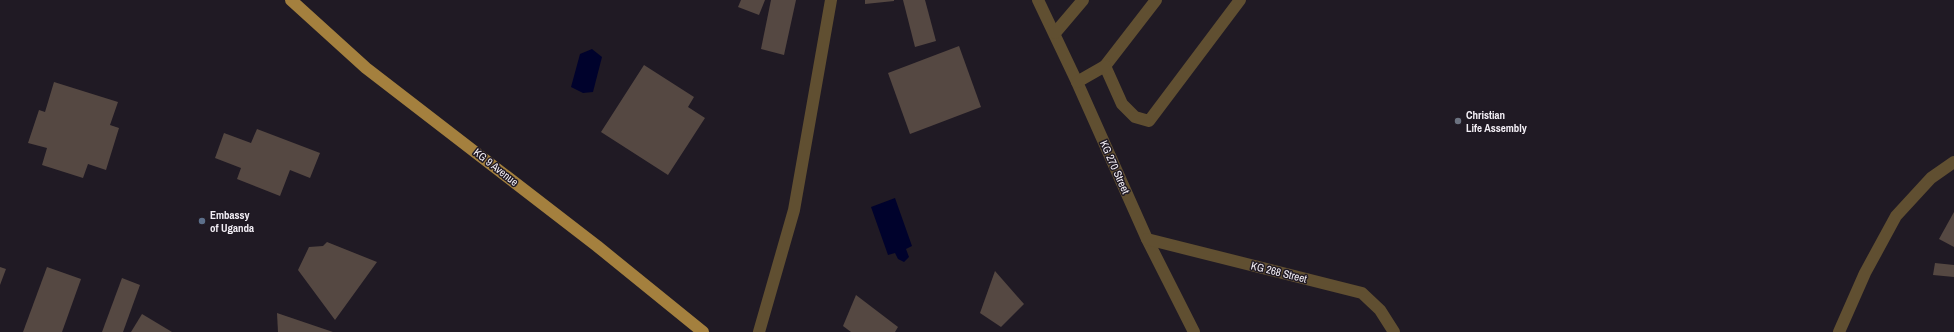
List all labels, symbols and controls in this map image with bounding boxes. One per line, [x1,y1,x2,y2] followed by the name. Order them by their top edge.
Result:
[1466,108,1527,135] place label: Christian Life Assembly
[1453,116,1463,126] marker: Christian Life Assembly
[1097,138,1133,196] street label: KG 270 Street
[471,145,521,189] street label: KG 9 Avenue
[210,208,254,235] place label: Embassy of Uganda
[197,216,207,226] marker: Embassy of Uganda
[1250,258,1309,286] street label: KG 268 Street

